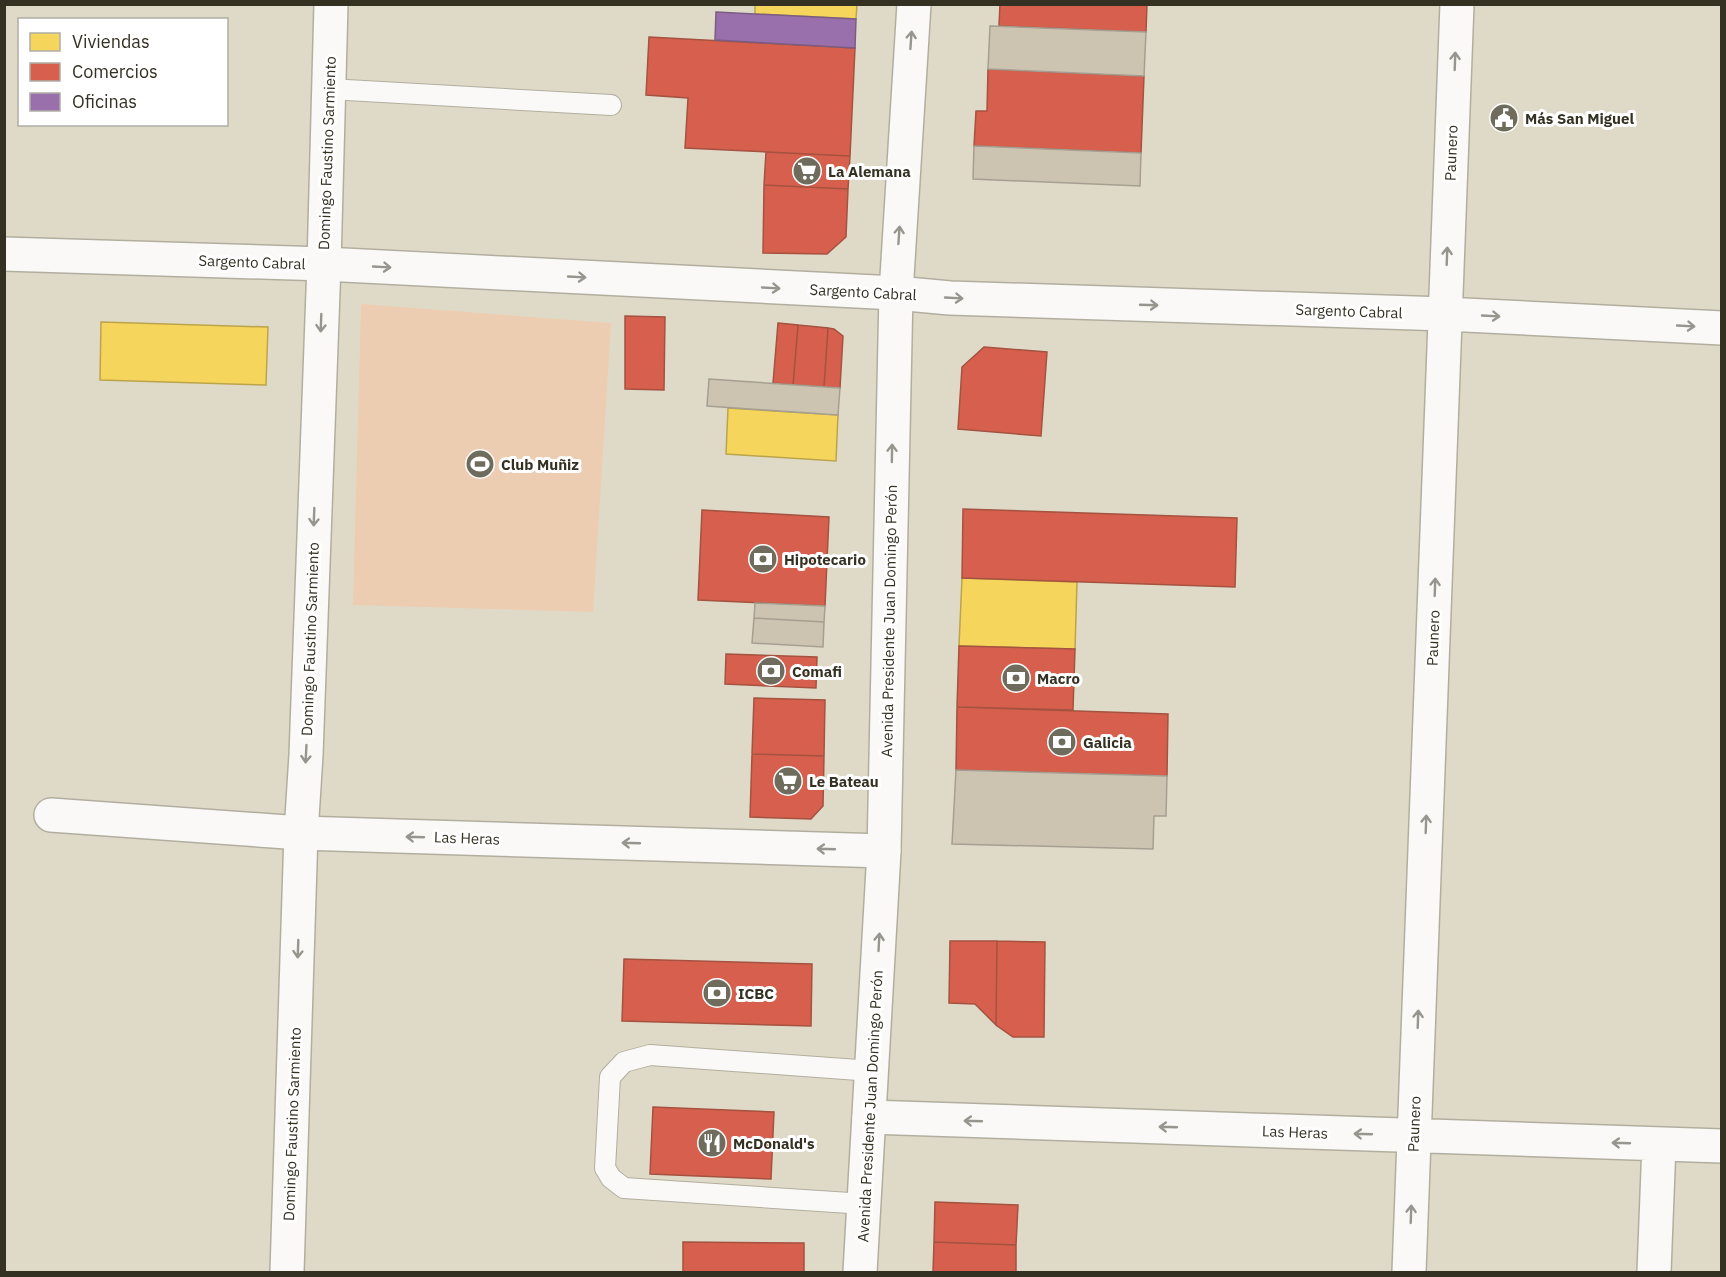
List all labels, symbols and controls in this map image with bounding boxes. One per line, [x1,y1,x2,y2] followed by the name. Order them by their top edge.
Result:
[18,18,228,126] legend
[72,30,150,53] text: Viviendas
[906,31,917,51] one-way arrow
[1450,51,1461,71] one-way arrow
[314,56,340,250] street label: Domingo Faustino Sarmiento
[72,60,158,83] text: Comercios
[72,90,137,113] text: Oficinas
[1488,102,1520,134] public building icon: Más San Miguel
[1525,109,1634,128] place label: Más San Miguel
[1441,125,1461,181] street label: Paunero
[791,155,823,187] supermarket icon: La Alemana
[828,162,911,181] place label: La Alemana
[894,225,905,245] one-way arrow
[1442,246,1453,266] one-way arrow
[198,251,306,273] street label: Sargento Cabral
[372,262,391,273] one-way arrow
[566,272,586,283] one-way arrow
[809,280,917,304] street label: Sargento Cabral
[761,282,781,293] one-way arrow
[944,292,964,303] one-way arrow
[1138,299,1158,310] one-way arrow
[1295,300,1403,322] street label: Sargento Cabral
[1480,311,1500,322] one-way arrow
[316,312,327,332] one-way arrow
[1675,320,1695,331] one-way arrow
[887,443,898,463] one-way arrow
[464,448,496,480] sports icon: Club Muñiz
[501,455,579,474] place label: Club Muñiz
[877,485,901,757] street label: Avenida Presidente Juan Domingo Perón
[309,507,320,527] one-way arrow
[297,542,323,736] street label: Domingo Faustino Sarmiento
[747,543,779,575] bank icon: Hipotecario
[784,550,866,569] place label: Hipotecario
[1429,578,1440,598] one-way arrow
[1423,610,1443,666] street label: Paunero
[755,655,787,687] bank icon: Comafi
[792,662,842,681] place label: Comafi
[1000,662,1032,694] bank icon: Macro
[1037,669,1080,688] place label: Macro
[1046,726,1078,758] bank icon: Galicia
[1083,733,1132,752] place label: Galicia
[300,744,311,764] one-way arrow
[772,765,804,797] supermarket icon: Le Bateau
[809,772,879,791] place label: Le Bateau
[1420,815,1431,835] one-way arrow
[434,827,500,849] street label: Las Heras
[405,831,425,842] one-way arrow
[621,838,641,849] one-way arrow
[816,844,836,855] one-way arrow
[874,932,885,952] one-way arrow
[292,939,303,959] one-way arrow
[853,969,887,1243] street label: Avenida Presidente Juan Domingo Perón
[701,977,733,1009] bank icon: ICBC
[738,984,774,1003] place label: ICBC
[1412,1010,1424,1030] one-way arrow
[279,1027,305,1221] street label: Domingo Faustino Sarmiento
[1404,1096,1424,1152] street label: Paunero
[964,1115,984,1126] one-way arrow
[1262,1121,1328,1143] street label: Las Heras
[1159,1122,1179,1133] one-way arrow
[696,1127,728,1159] restaurant icon: McDonald's
[1354,1129,1374,1140] one-way arrow
[733,1134,815,1153] place label: McDonald's
[1612,1137,1632,1148] one-way arrow
[1405,1205,1417,1225] one-way arrow

